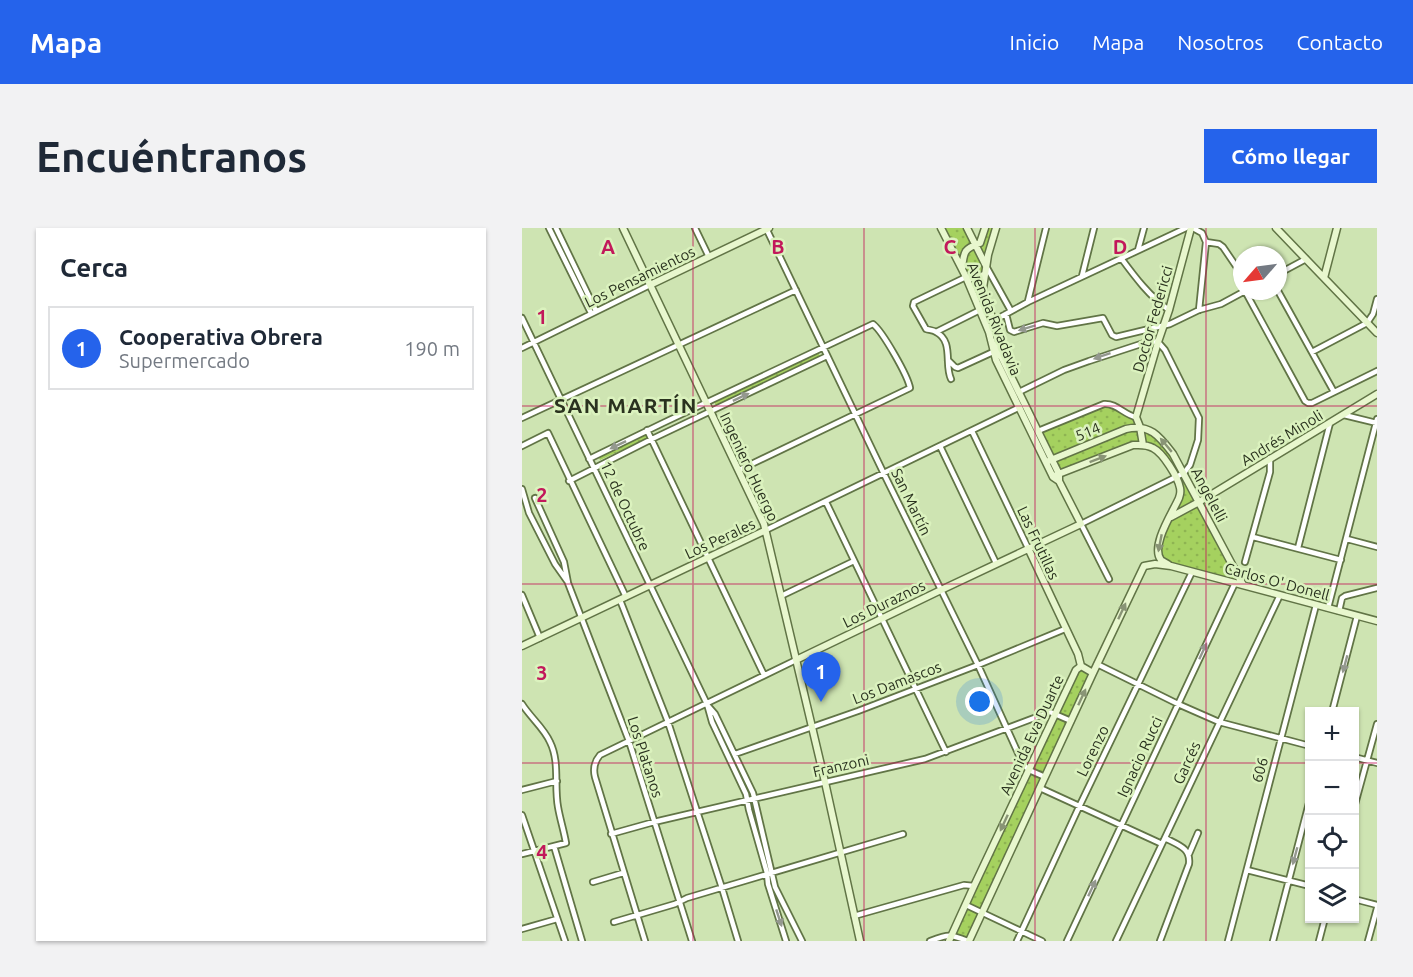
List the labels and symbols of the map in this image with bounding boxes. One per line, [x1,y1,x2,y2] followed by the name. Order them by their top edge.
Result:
[601,235,615,258] text: A
[771,235,785,258] text: B
[944,235,957,258] text: C
[1113,235,1127,258] text: D
[582,242,698,311] street label: Los Pensamientos
[1233,246,1287,300] north arrow
[964,260,1025,378] street label: Avenida Rivadavia
[1129,264,1176,374] street label: Doctor Federicci
[536,305,548,328] text: 1
[1018,323,1036,333] one-way arrow
[1093,351,1111,361] one-way arrow
[554,393,698,417] district label: SAN MARTÍN
[732,393,749,402] one-way arrow
[1238,406,1326,469] street label: Andrés Minoli
[717,410,782,524] street label: Ingeniero Huergo
[1073,419,1103,444] street label: 514
[1160,438,1173,453] one-way arrow
[609,439,627,449] one-way arrow
[1089,454,1107,463] one-way arrow
[597,458,654,553] street label: 12 de Octubre
[1188,465,1231,525] street label: Angelelli
[888,466,935,538] street label: San Martín
[536,483,548,506] text: 2
[1014,503,1063,582] street label: Las Frutillas
[682,515,758,562] street label: Los Perales
[1155,534,1164,553] one-way arrow
[1223,559,1331,604] street label: Carlos O' Donell
[840,576,928,631] street label: Los Duraznos
[1117,603,1126,620] one-way arrow
[1199,642,1208,659] one-way arrow
[802,652,840,702] pin: 1
[1340,655,1349,673] one-way arrow
[850,658,944,707] street label: Los Damascos
[536,661,548,684] text: 3
[996,672,1067,798] street label: Avenida Eva Duarte
[965,687,994,716] your location
[1077,688,1086,705] one-way arrow
[624,714,667,800] street label: Los Platanos
[1113,714,1166,800] street label: Ignacio Rucci
[1073,723,1112,779] street label: Lorenzo
[1169,739,1204,787] street label: Garcés
[811,751,871,780] street label: Franzoni
[1248,755,1271,784] street label: 606
[999,814,1008,831] one-way arrow
[536,840,548,863] text: 4
[1289,847,1299,865] one-way arrow
[1088,880,1097,897] one-way arrow
[774,909,784,927] one-way arrow

